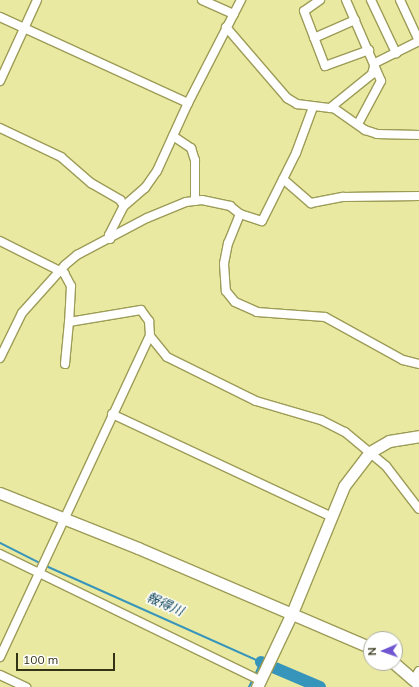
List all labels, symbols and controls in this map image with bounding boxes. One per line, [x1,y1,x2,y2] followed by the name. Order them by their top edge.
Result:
[144,589,186,619] water label: 報得川
[363,631,403,671] north arrow
[18,645,117,671] scale bar
[365,647,379,656] text: N
[23,652,58,667] text: 100 m

